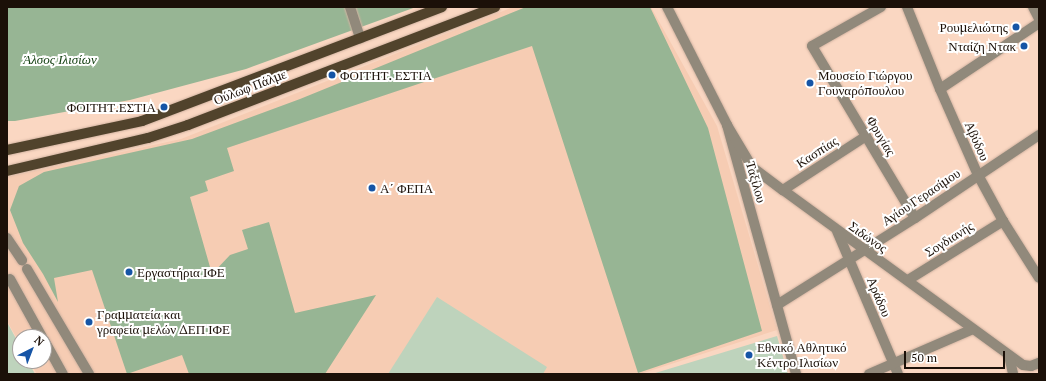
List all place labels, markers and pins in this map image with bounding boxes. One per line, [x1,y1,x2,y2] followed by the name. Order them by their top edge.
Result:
[940,19,1008,35] place label: Ρουμελιώτης
[1011,22,1021,32] marker: Ρουμελιώτης
[948,38,1016,54] place label: Νταίζη Ντακ
[1019,41,1029,51] marker: Νταίζη Ντακ
[340,67,432,83] place label: ΦΟΙΤΗΤ. ΕΣΤΙΑ
[818,68,912,99] place label: Μουσείο Γιώργου Γουναρόπουλου
[327,70,337,80] marker: ΦΟΙΤΗΤ. ΕΣΤΙΑ
[805,78,815,88] marker: Μουσείο Γιώργου Γουναρόπουλου
[67,99,156,115] place label: ΦΟΙΤΗΤ.ΕΣΤΙΑ
[159,102,169,112] marker: ΦΟΙΤΗΤ.ΕΣΤΙΑ
[380,180,433,196] place label: Α΄ ΦΕΠΑ
[367,183,377,193] marker: Α΄ ΦΕΠΑ
[137,264,225,280] place label: Εργαστήρια ΙΦΕ
[124,267,134,277] marker: Εργαστήρια ΙΦΕ
[97,307,230,338] place label: Γραμματεία και γραφεία μελών ΔΕΠ ΙΦΕ
[84,317,94,327] marker: Γραμματεία και γραφεία μελών ΔΕΠ ΙΦΕ
[757,340,847,371] place label: Εθνικό Αθλητικό Κέντρο Ιλισίων
[744,350,754,360] marker: Εθνικό Αθλητικό Κέντρο Ιλισίων

